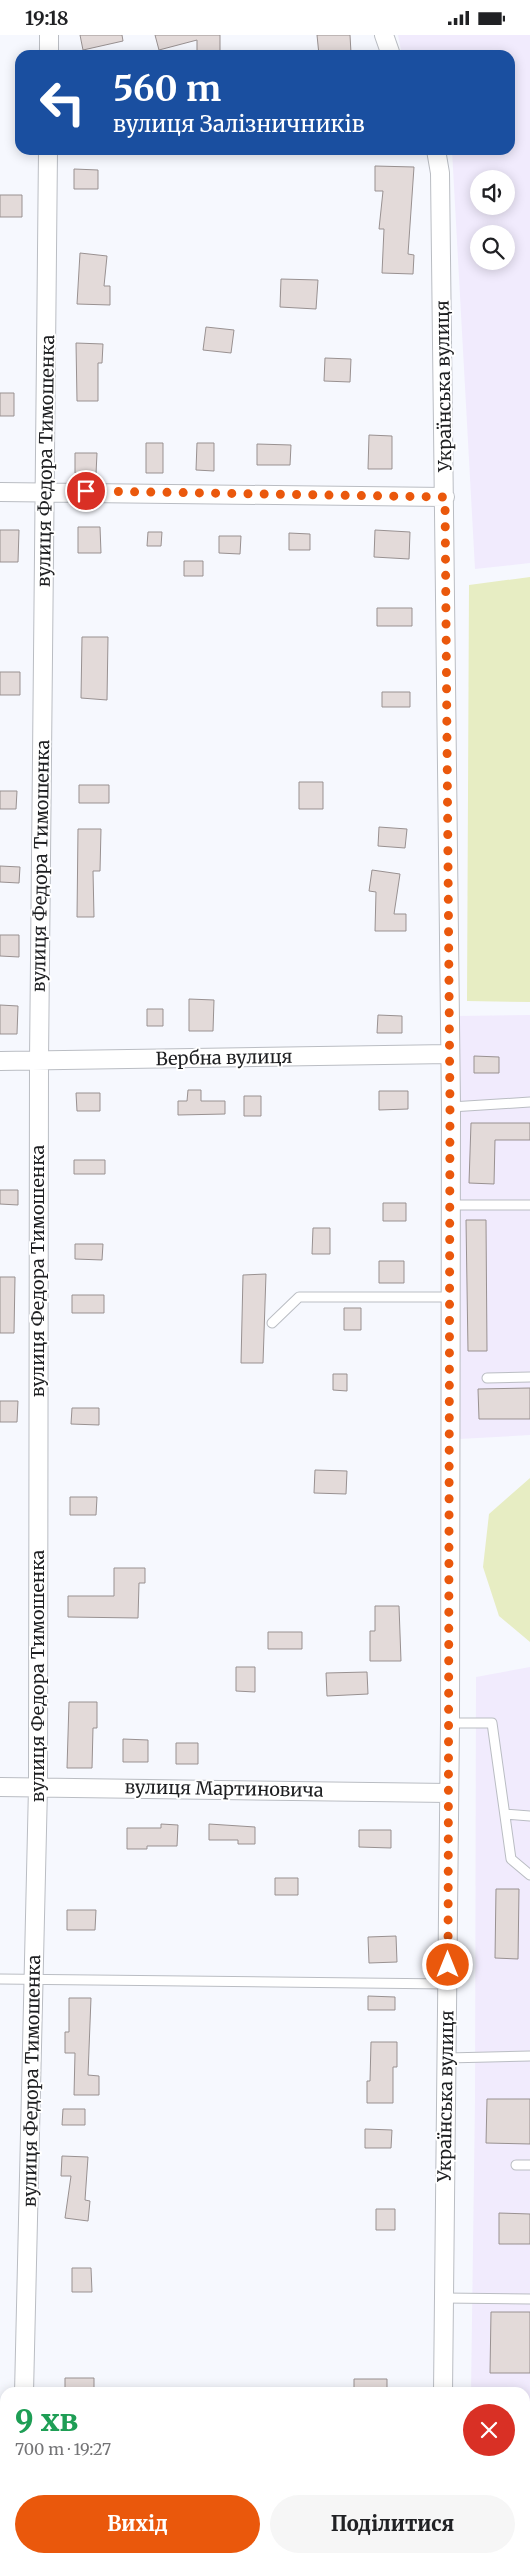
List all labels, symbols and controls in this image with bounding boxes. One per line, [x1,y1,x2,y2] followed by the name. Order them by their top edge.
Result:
[25,6,69,30] text: 19:18
[113,67,221,111] text: 560 m
[30,70,95,135] icon: left
[113,110,365,138] text: вулиця Залізничників
[470,170,515,270] map controls
[470,170,515,215] button: sound
[470,225,515,270] button: search
[430,300,457,473] street label: Українська вулиця
[32,334,59,587] street label: вулиця Федора Тимошенка
[65,470,107,512] pin
[72,477,100,505] icon: arrive
[27,739,54,992] street label: вулиця Федора Тимошенка
[155,1045,293,1070] street label: Вербна вулиця
[26,1144,49,1397] street label: вулиця Федора Тимошенка
[26,1549,49,1802] street label: вулиця Федора Тимошенка
[124,1775,324,1802] street label: вулиця Мартиновича
[421,1938,473,1990] position arrow
[18,1954,45,2207] street label: вулиця Федора Тимошенка
[432,2010,459,2183] street label: Українська вулиця
[15,2401,78,2439] text: 9 хв
[463,2404,515,2456] button: close
[15,2439,111,2459] text: 700 m · 19:27
[15,2495,260,2553] button: Вихід
[270,2495,515,2553] button: Поділитися

